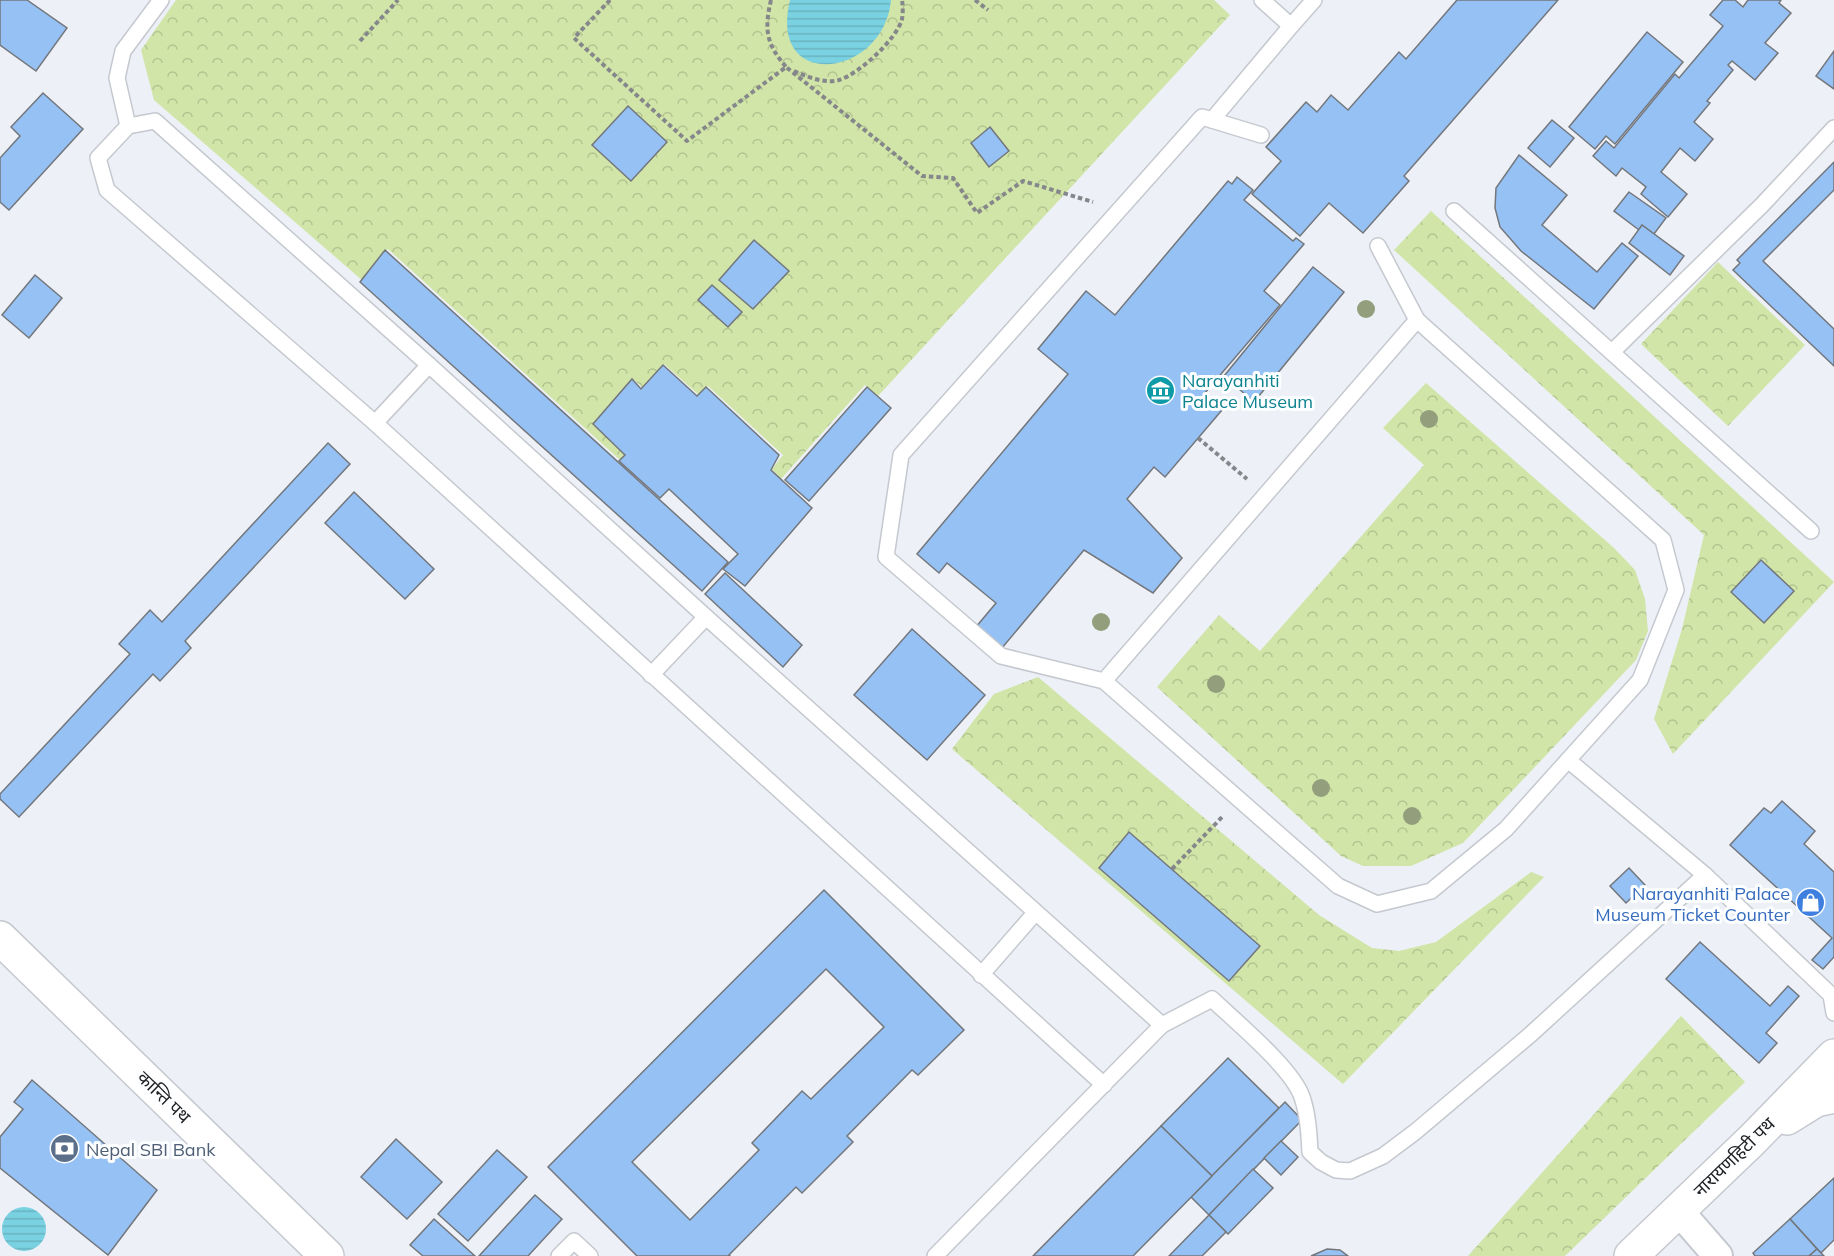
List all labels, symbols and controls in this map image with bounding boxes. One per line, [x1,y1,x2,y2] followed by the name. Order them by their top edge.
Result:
[1182,369,1313,413] place label: Narayanhiti Palace Museum
[1145,374,1177,406] museum icon: Narayanhiti Palace Museum
[1595,882,1790,926] place label: Narayanhiti Palace Museum Ticket Counter
[1795,887,1827,919] shop icon: Narayanhiti Palace Museum Ticket Counter
[132,1066,196,1128] street label: कान्ति पथ
[1688,1112,1780,1202] street label: नारायणहिटी पथ
[49,1133,81,1165] bank icon: Nepal SBI Bank
[86,1138,216,1161] place label: Nepal SBI Bank

